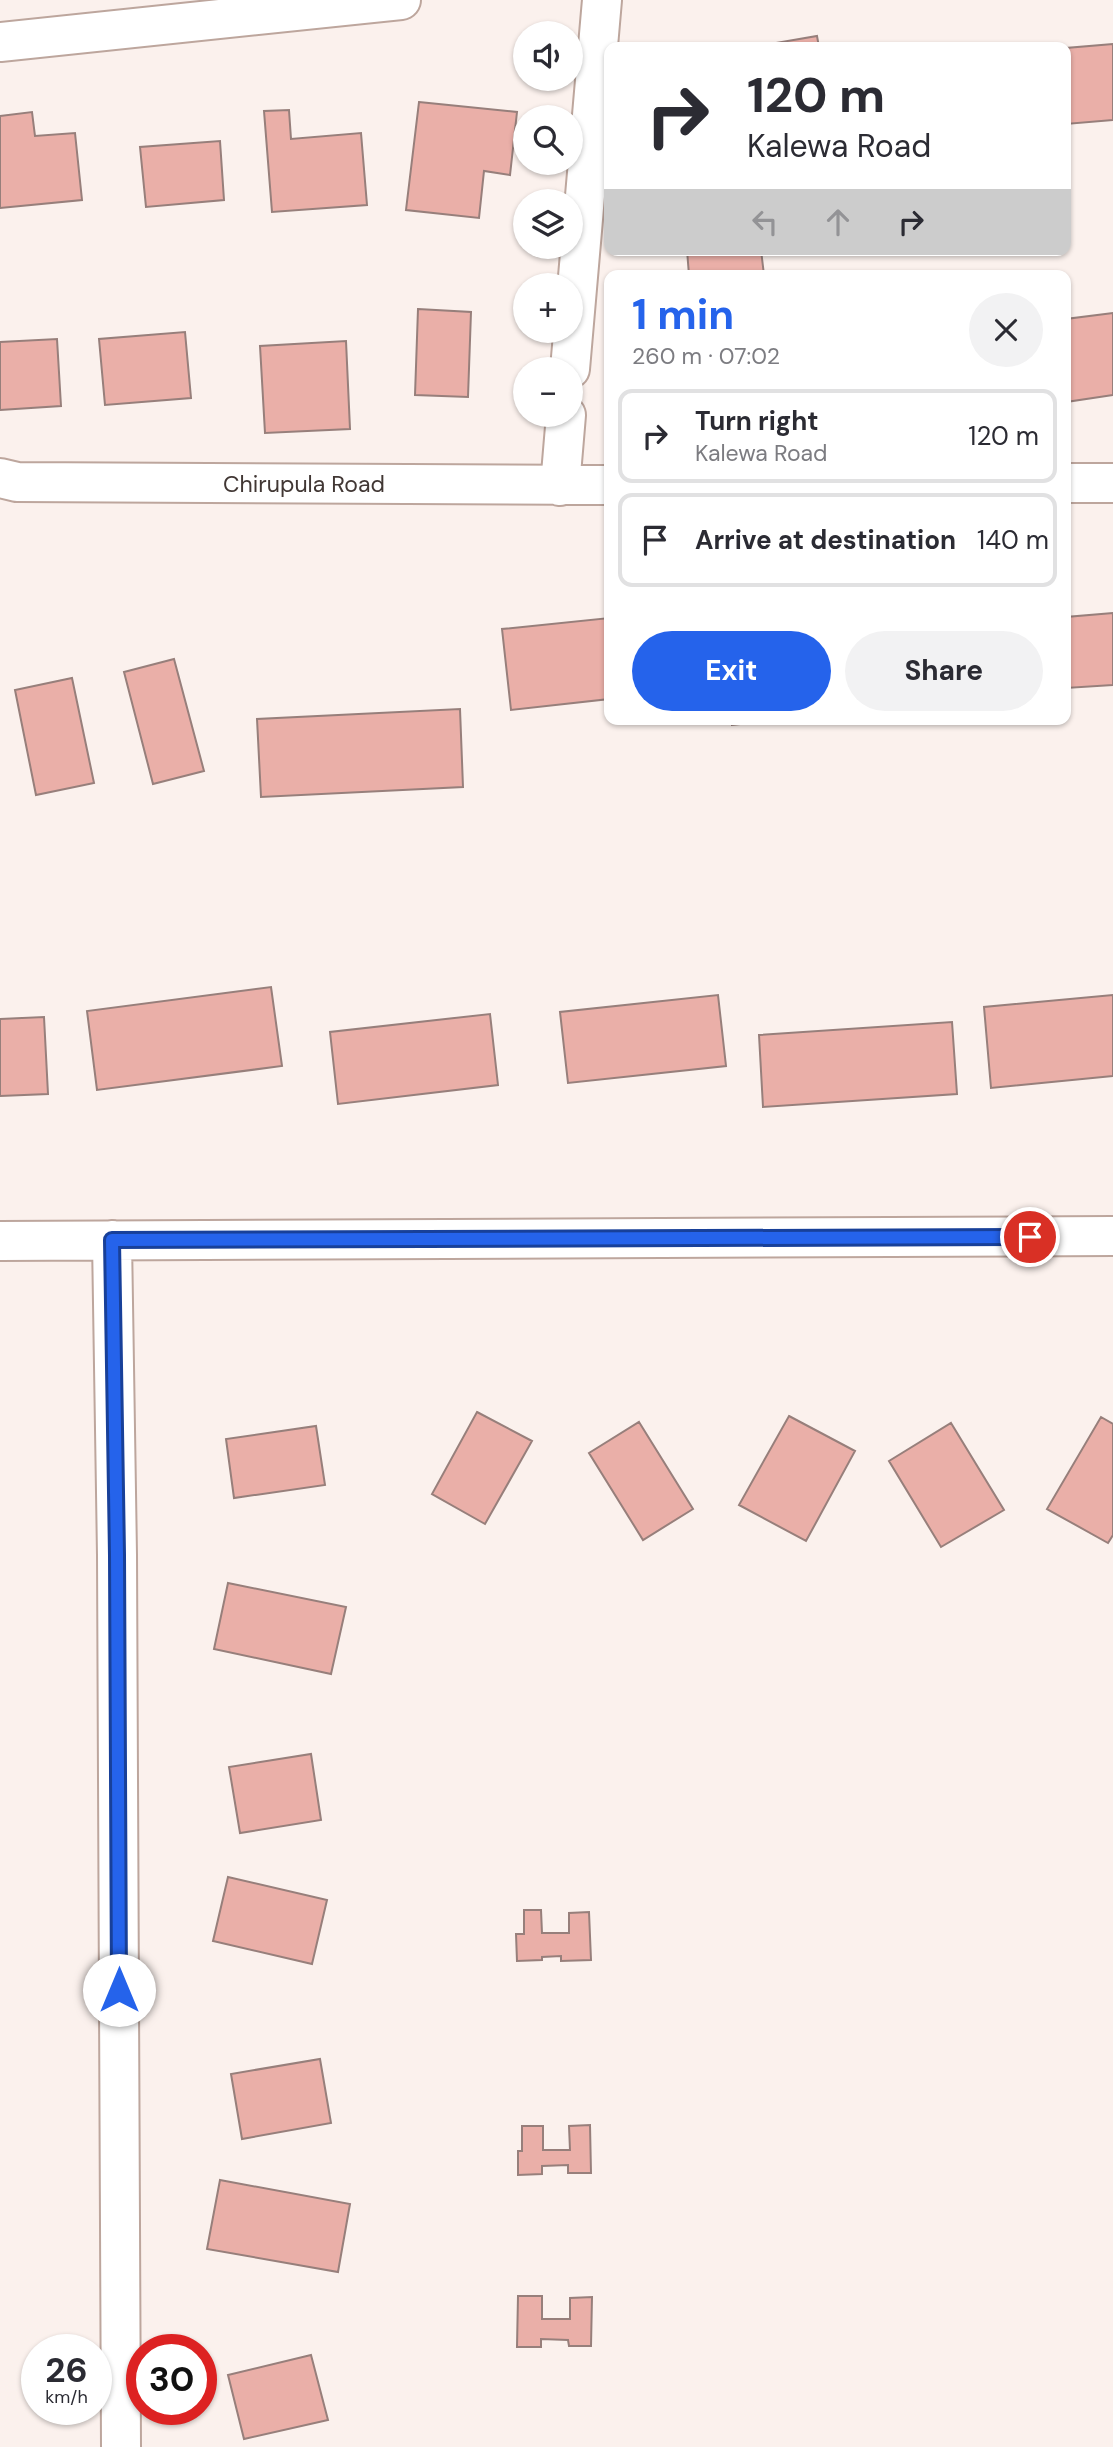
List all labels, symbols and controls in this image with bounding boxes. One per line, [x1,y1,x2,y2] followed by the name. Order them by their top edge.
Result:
[513,21,583,427] map controls
[513,21,583,91] button: sound
[747,63,885,127] text: 120 m
[632,70,723,161] icon: right
[513,105,583,175] button: search
[747,125,931,167] text: Kalewa Road
[513,189,583,259] button: layers
[746,203,784,241] icon: left
[819,203,857,241] icon: ahead
[892,203,930,241] icon: right
[513,273,583,343] button: +
[632,287,734,342] text: 1 min
[969,293,1043,367] button: close
[632,341,780,371] text: 260 m · 07:02
[513,357,583,427] button: −
[695,404,819,438] text: Turn right
[636,417,674,455] icon: right
[968,419,1039,453] text: 120 m
[695,438,827,468] text: Kalewa Road
[223,469,385,499] street label: Chirupula Road
[636,521,674,559] icon: arrive
[695,523,956,557] text: Arrive at destination
[977,523,1049,557] text: 140 m
[632,631,831,711] button: Exit
[845,631,1043,711] button: Share
[1000,1207,1060,1267] pin
[1011,1218,1049,1256] icon: arrive
[82,1953,156,2027] position arrow
[126,2334,217,2425] speed limit sign: 30
[45,2347,88,2393] text: 26
[45,2385,88,2409] text: km/h

